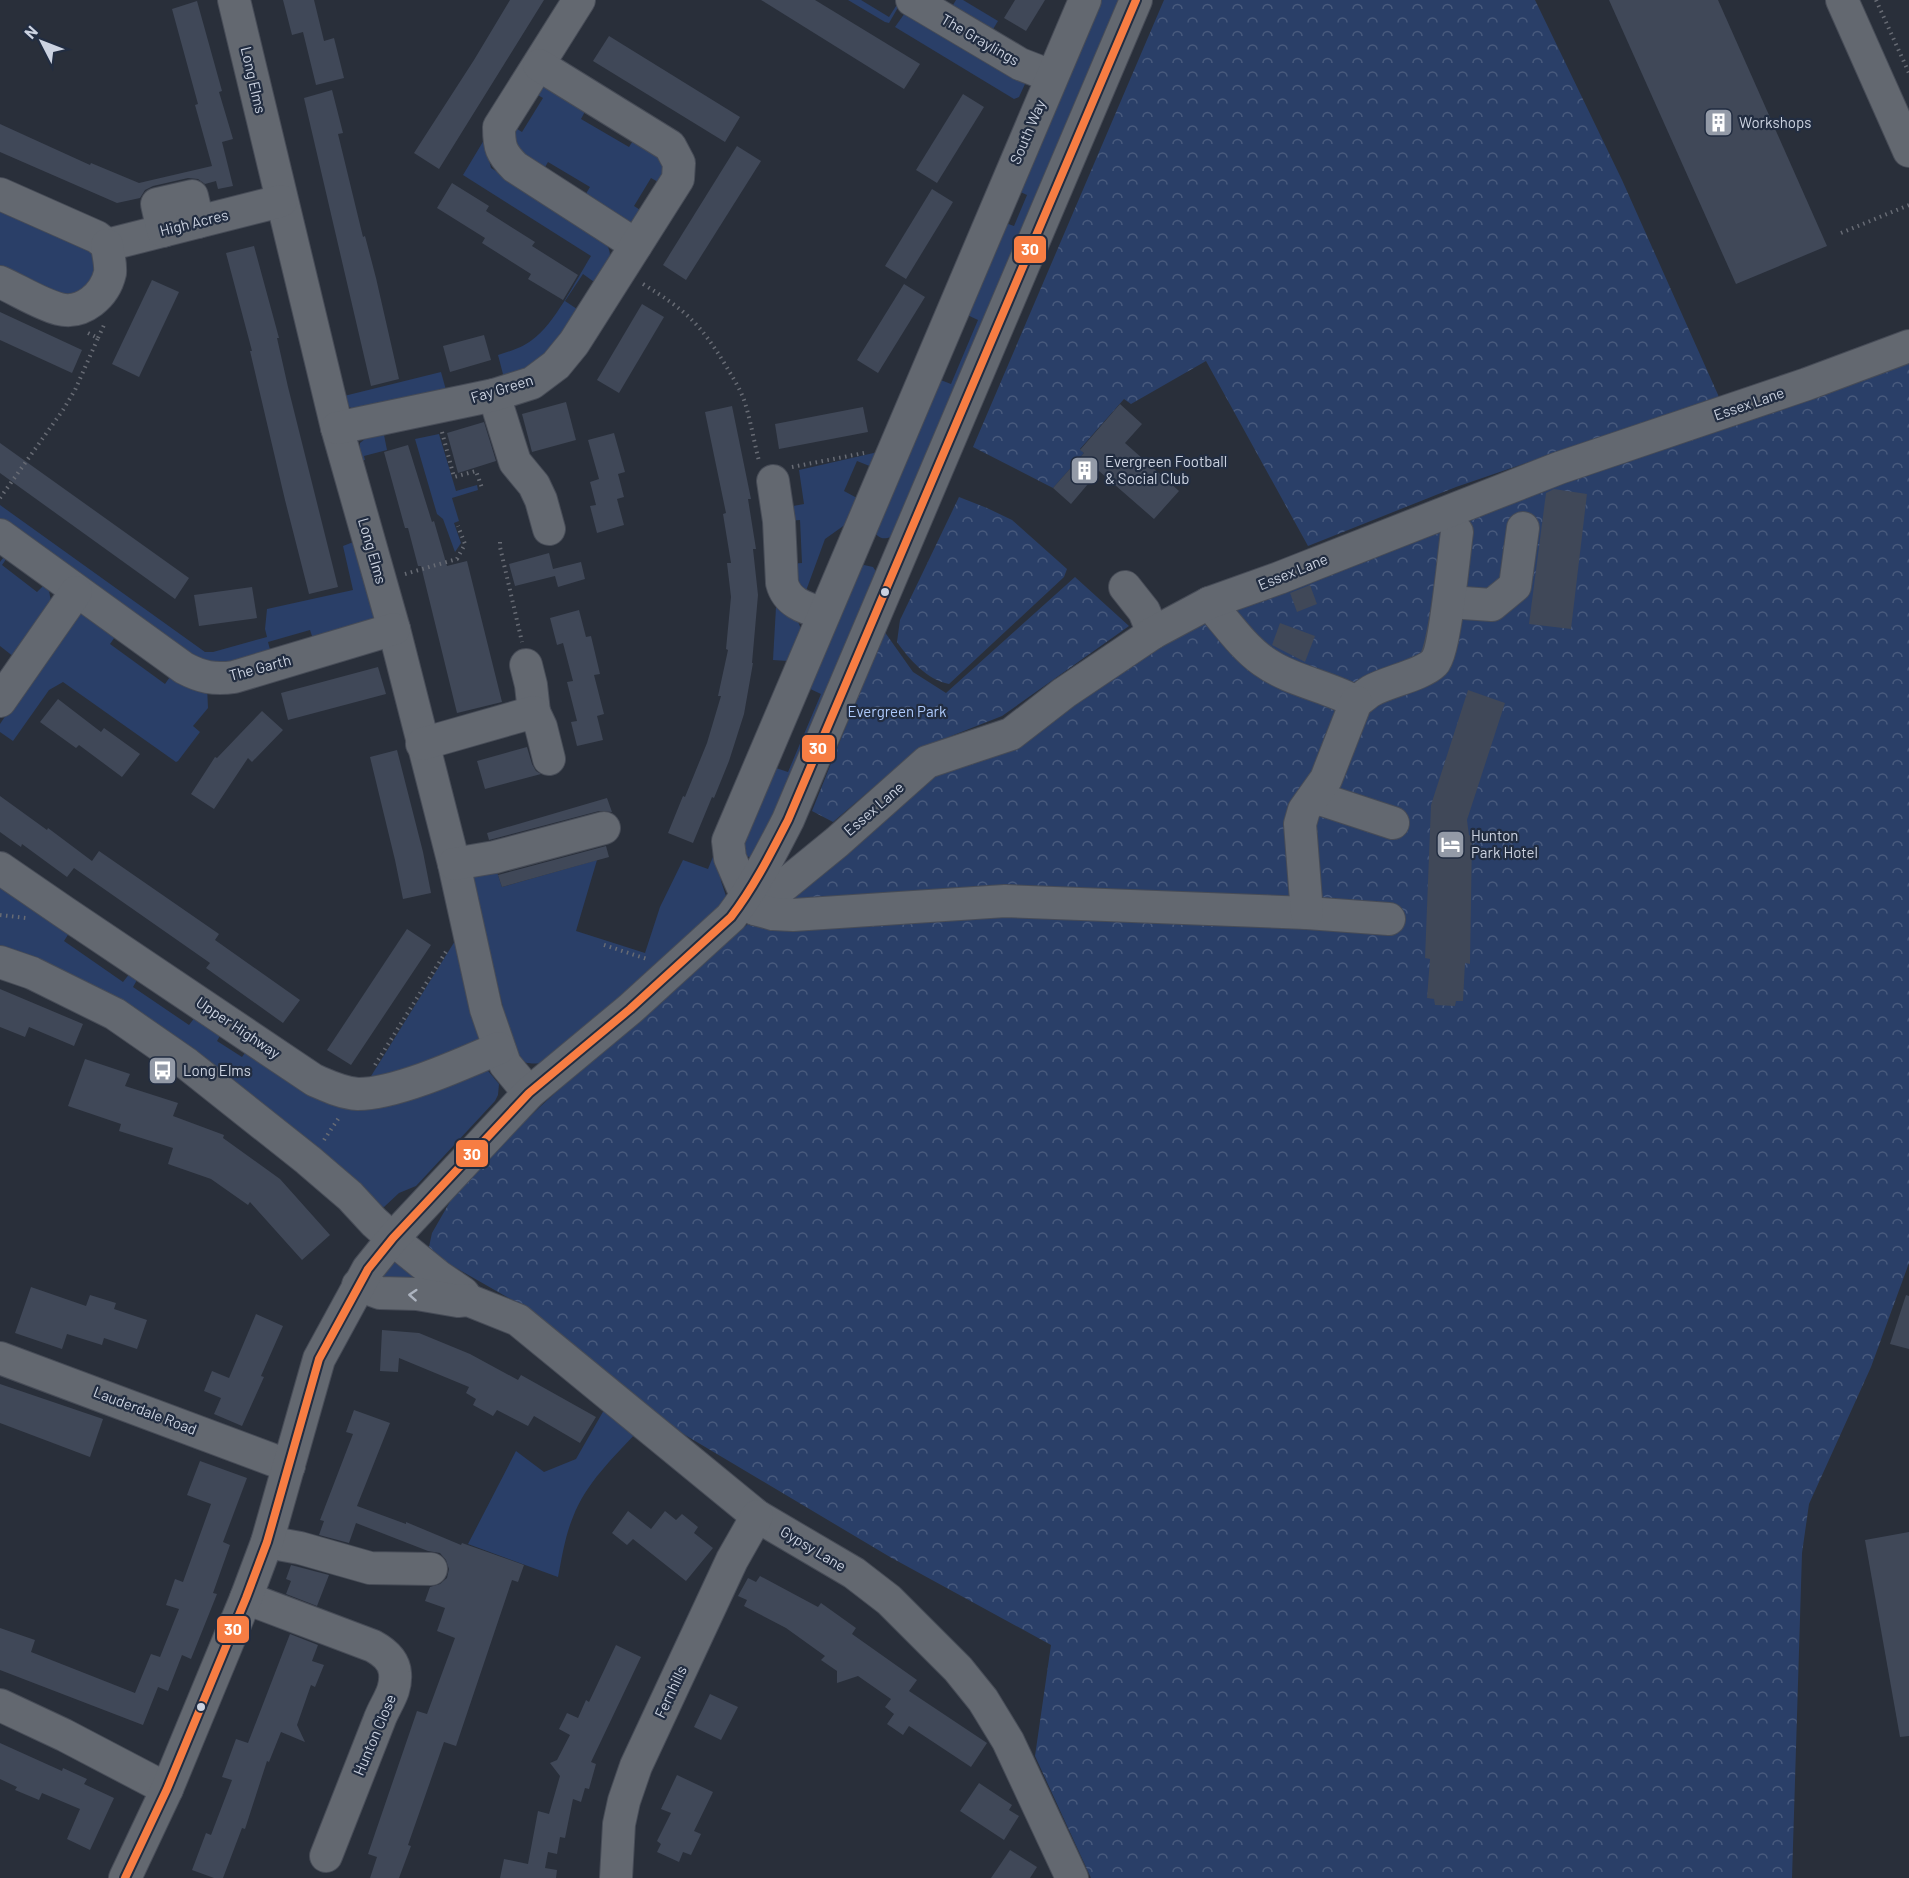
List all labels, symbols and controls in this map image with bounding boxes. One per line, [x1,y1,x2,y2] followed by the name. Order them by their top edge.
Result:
[938,10,1023,69] street label: The Graylings
[12,12,72,72] north arrow
[20,21,41,42] text: N
[238,45,270,115] street label: Long Elms
[1005,97,1049,167] street label: South Way
[1702,107,1734,139] building icon: Workshops
[1739,113,1811,131] place label: Workshops
[158,205,230,239] street label: High Acres
[1013,235,1047,264] line badge: 30
[1021,239,1039,258] text: 30
[468,370,535,406] street label: Fay Green
[1711,383,1786,424] street label: Essex Lane
[1105,452,1227,487] place label: Evergreen Football & Social Club
[1068,455,1100,487] building icon: Evergreen Football & Social Club
[355,516,391,586] street label: Long Elms
[1255,549,1330,593] street label: Essex Lane
[879,586,891,598] unlabelled marker
[227,650,293,684] street label: The Garth
[847,702,947,720] park label: Evergreen Park
[801,734,836,763] line badge: 30
[809,738,827,757] text: 30
[840,777,907,839] street label: Essex Lane
[1471,826,1538,861] place label: Hunton Park Hotel
[1434,829,1466,861] hotel icon: Hunton Park Hotel
[193,992,284,1062] street label: Upper Highway
[146,1055,178,1087] bus stop icon: Long Elms
[183,1061,251,1079] place label: Long Elms
[455,1139,489,1168] line badge: 30
[463,1144,481,1163] text: 30
[408,1288,417,1301] one-way arrow
[91,1382,200,1438] street label: Lauderdale Road
[777,1522,850,1575] street label: Gypsy Lane
[216,1615,250,1644] line badge: 30
[224,1619,242,1638] text: 30
[650,1663,690,1721] street label: Fernhills
[349,1691,399,1778] street label: Hunton Close
[195,1701,207,1713] unlabelled marker

